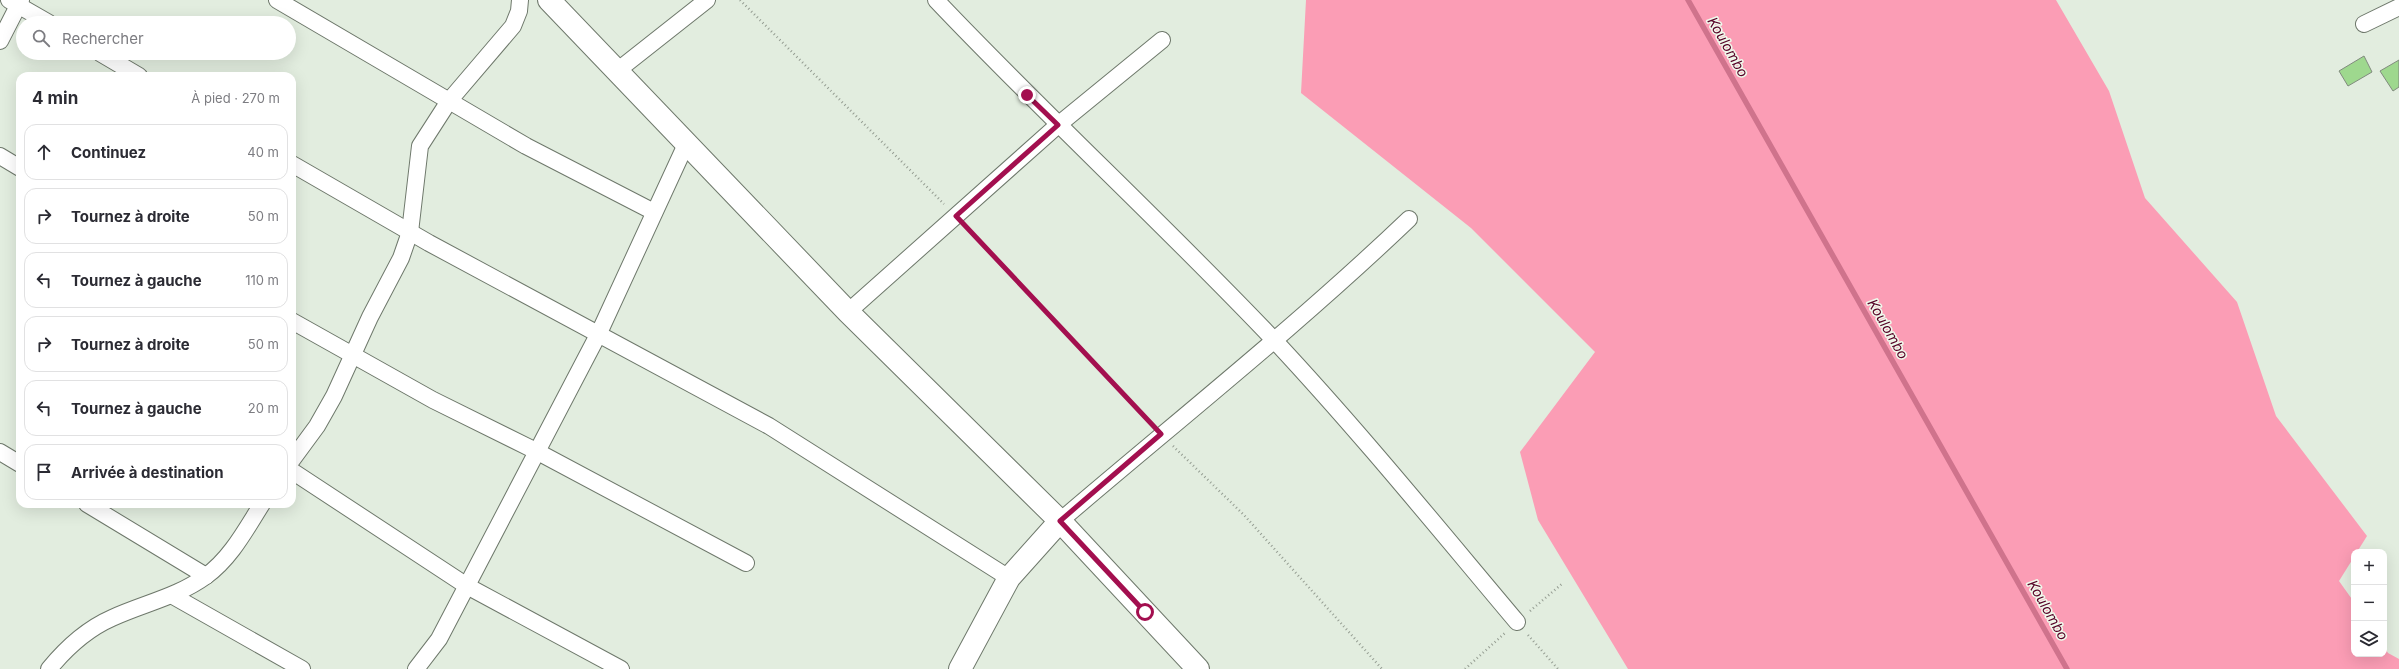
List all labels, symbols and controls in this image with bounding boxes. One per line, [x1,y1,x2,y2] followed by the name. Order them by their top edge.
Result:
[1704,14,1752,80] water label: Koulombo
[16,16,296,60] search box
[30,27,52,49] icon: search
[62,29,144,48] text: Rechercher
[1018,86,1036,104] route end
[32,88,78,108] text: 4 min
[191,90,280,106] text: À pied · 270 m
[33,141,55,163] icon: ahead
[71,143,146,162] text: Continuez
[247,144,279,160] text: 40 m
[33,205,55,227] icon: right
[71,207,190,226] text: Tournez à droite
[248,208,279,224] text: 50 m
[33,269,55,291] icon: left
[71,271,202,290] text: Tournez à gauche
[245,272,279,288] text: 110 m
[1864,296,1912,362] water label: Koulombo
[33,333,55,355] icon: right
[71,335,190,354] text: Tournez à droite
[248,336,279,352] text: 50 m
[33,397,55,419] icon: left
[71,399,202,418] text: Tournez à gauche
[248,400,279,416] text: 20 m
[33,461,55,483] icon: arrive
[71,463,224,482] text: Arrivée à destination
[2351,549,2387,657] map controls
[2351,549,2387,585] button: +
[2024,577,2072,643] water label: Koulombo
[2351,585,2387,621] button: −
[1136,603,1154,621] route start
[2351,621,2387,657] button: layers

